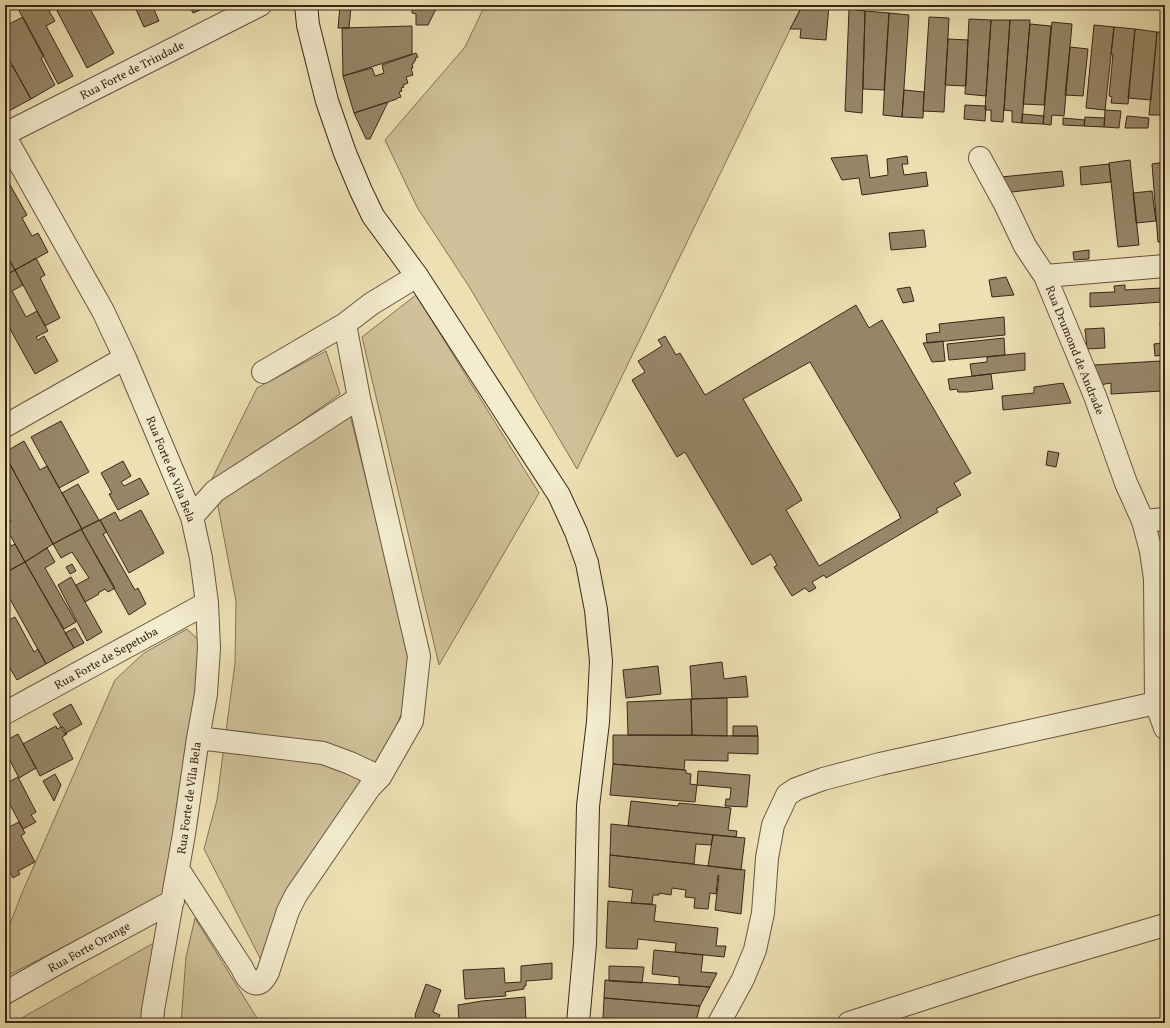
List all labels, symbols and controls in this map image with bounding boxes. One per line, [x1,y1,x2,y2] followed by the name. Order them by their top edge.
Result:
[78,37,188,104] street label: Rua Forte de Trindade
[1041,283,1107,418] street label: Rua Drumond de Andrade
[141,414,199,525] street label: Rua Forte de Vila Bela
[52,624,161,694] street label: Rua Forte de Sepetuba
[174,741,206,855] street label: Rua Forte de Vila Bela
[45,918,134,977] street label: Rua Forte Orange

